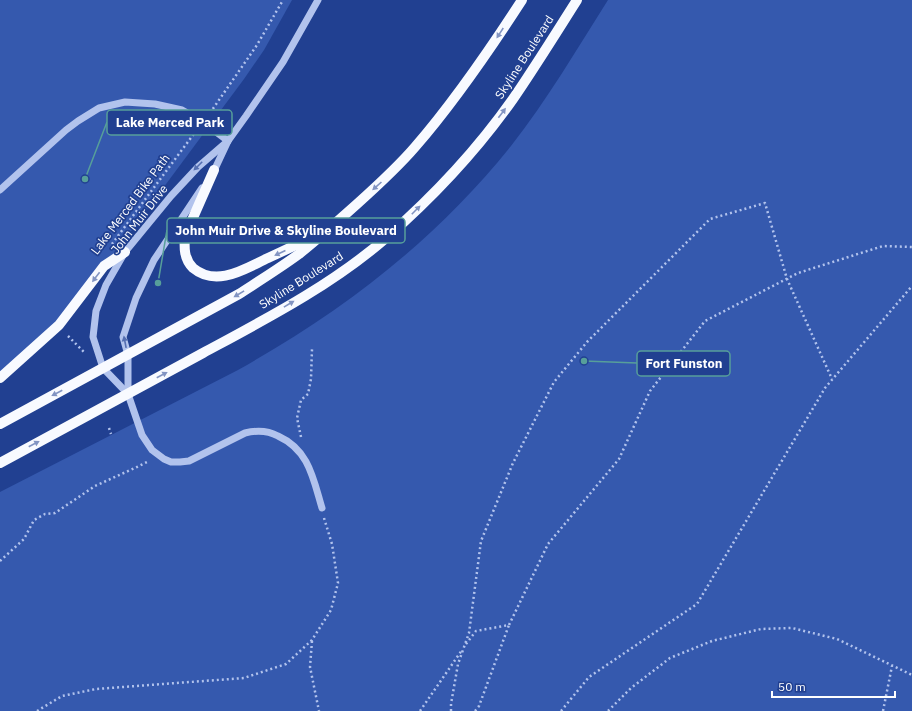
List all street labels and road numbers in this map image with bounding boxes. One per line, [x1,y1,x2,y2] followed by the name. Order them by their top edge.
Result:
[491,12,557,102] street label: Skyline Boulevard
[87,151,173,257] street label: Lake Merced Bike Path
[107,181,171,257] street label: John Muir Drive
[256,248,346,312] street label: Skyline Boulevard

